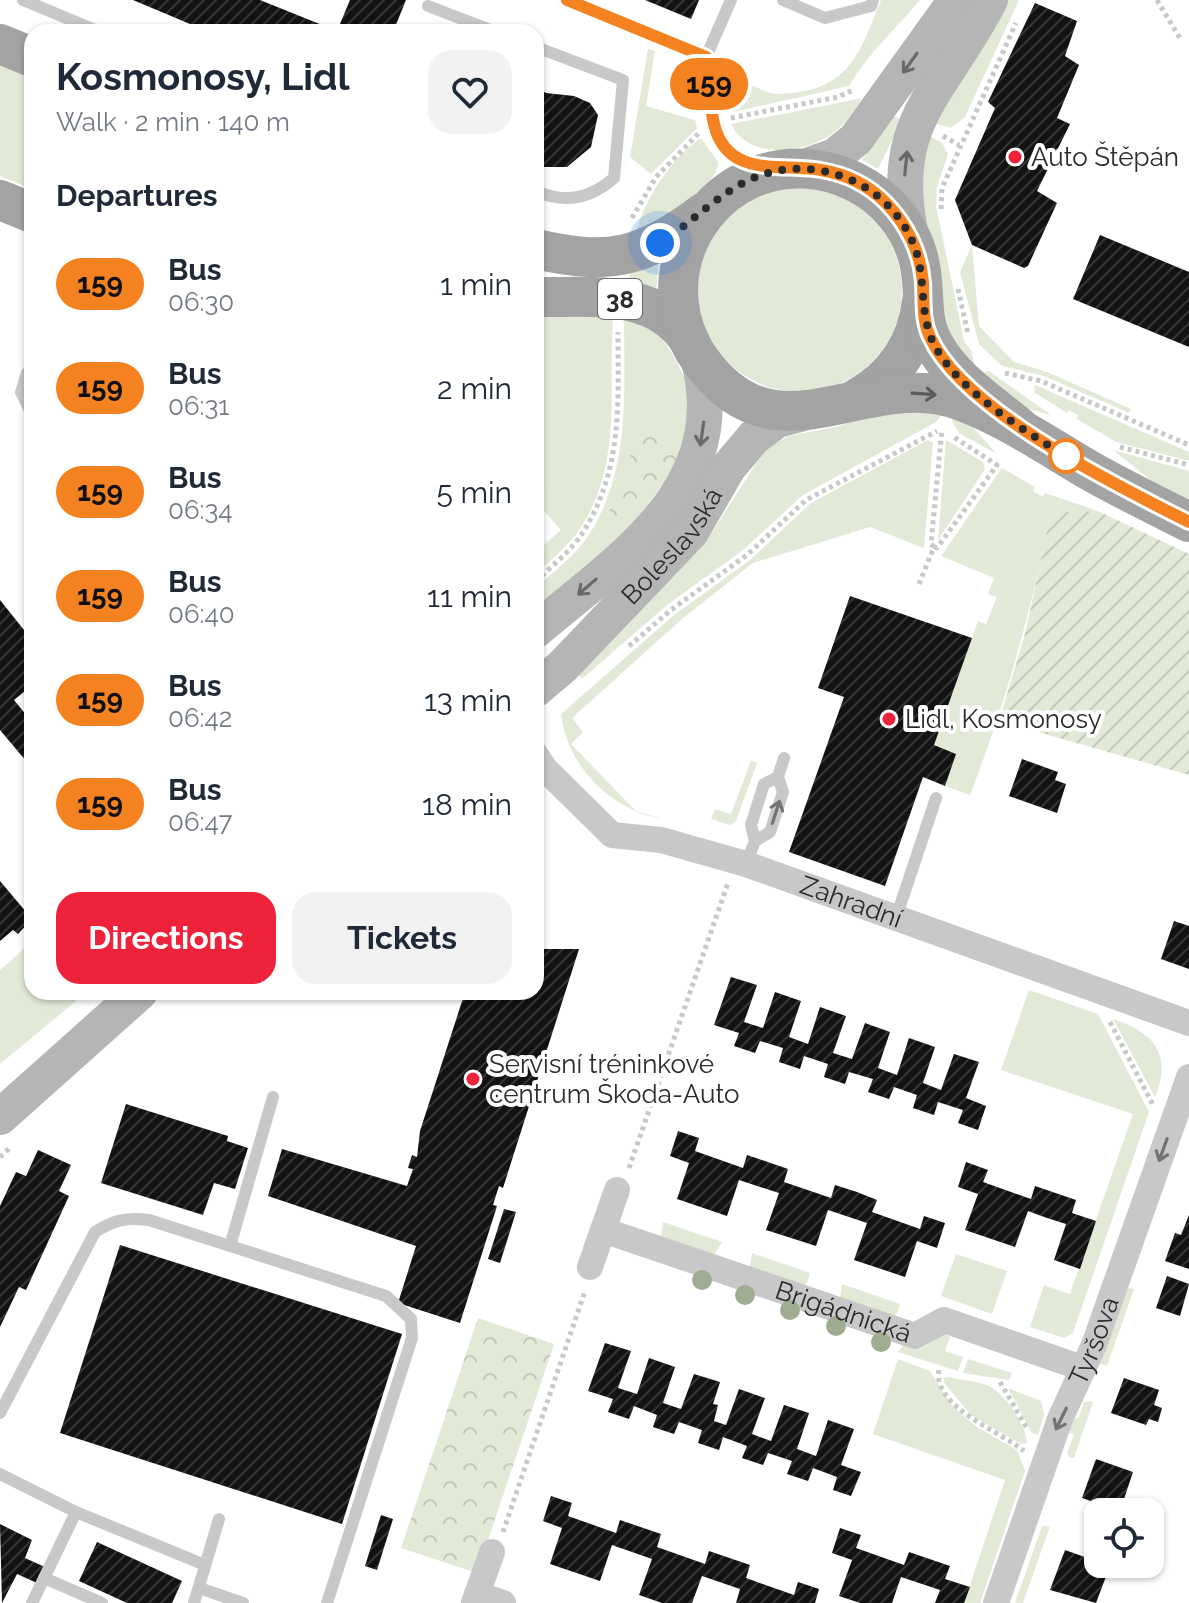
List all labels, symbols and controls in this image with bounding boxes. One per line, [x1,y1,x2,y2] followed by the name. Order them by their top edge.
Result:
[428,50,512,134] button: heart
[902,52,919,73] one-way arrow
[56,54,349,99] text: Kosmonosy, Lidl
[663,58,755,110] line badge: 159
[686,67,732,100] text: 159
[56,107,290,137] text: Walk · 2 min · 140 m
[1031,141,1179,172] place label: Auto Štěpán
[1006,148,1024,166] marker: Auto Štěpán
[898,150,913,177] one-way arrow
[56,178,218,213] text: Departures
[640,223,680,263] your location
[168,252,222,287] text: Bus
[77,267,123,300] text: 159
[440,267,512,302] text: 1 min
[598,279,642,319] road number: 38
[168,287,234,317] text: 06:30
[168,356,222,391] text: Bus
[77,371,123,404] text: 159
[437,371,512,406] text: 2 min
[910,387,936,402] one-way arrow
[168,391,230,421] text: 06:31
[694,421,709,447] one-way arrow
[1049,439,1083,473] unlabelled marker
[168,460,222,495] text: Bus
[77,475,123,508] text: 159
[436,475,512,510] text: 5 min
[615,483,728,610] street label: Boleslavská
[168,495,233,525] text: 06:34
[168,564,222,599] text: Bus
[577,578,597,596] one-way arrow
[77,579,123,612] text: 159
[427,579,512,614] text: 11 min
[168,599,235,629] text: 06:40
[168,668,222,703] text: Bus
[77,683,123,716] text: 159
[424,683,512,718] text: 13 min
[168,703,232,733] text: 06:42
[905,704,1102,734] place label: Lidl, Kosmonosy
[880,710,898,728] marker: Lidl, Kosmonosy
[168,772,222,807] text: Bus
[77,787,123,820] text: 159
[422,787,512,822] text: 18 min
[770,800,785,825] one-way arrow
[168,807,232,837] text: 06:47
[796,870,906,934] street label: Zahradní
[56,892,276,984] button: Directions
[292,892,512,984] button: Tickets
[489,1049,739,1109] place label: Servisní tréninkové centrum Škoda-Auto
[464,1070,482,1088] marker: Servisní tréninkové centrum Škoda-Auto
[1155,1137,1169,1162] one-way arrow
[772,1275,915,1349] street label: Brigádnická
[1063,1293,1125,1390] street label: Tyršova
[1053,1407,1069,1431] one-way arrow
[1084,1498,1164,1578] map controls
[1084,1498,1164,1578] button: locate

